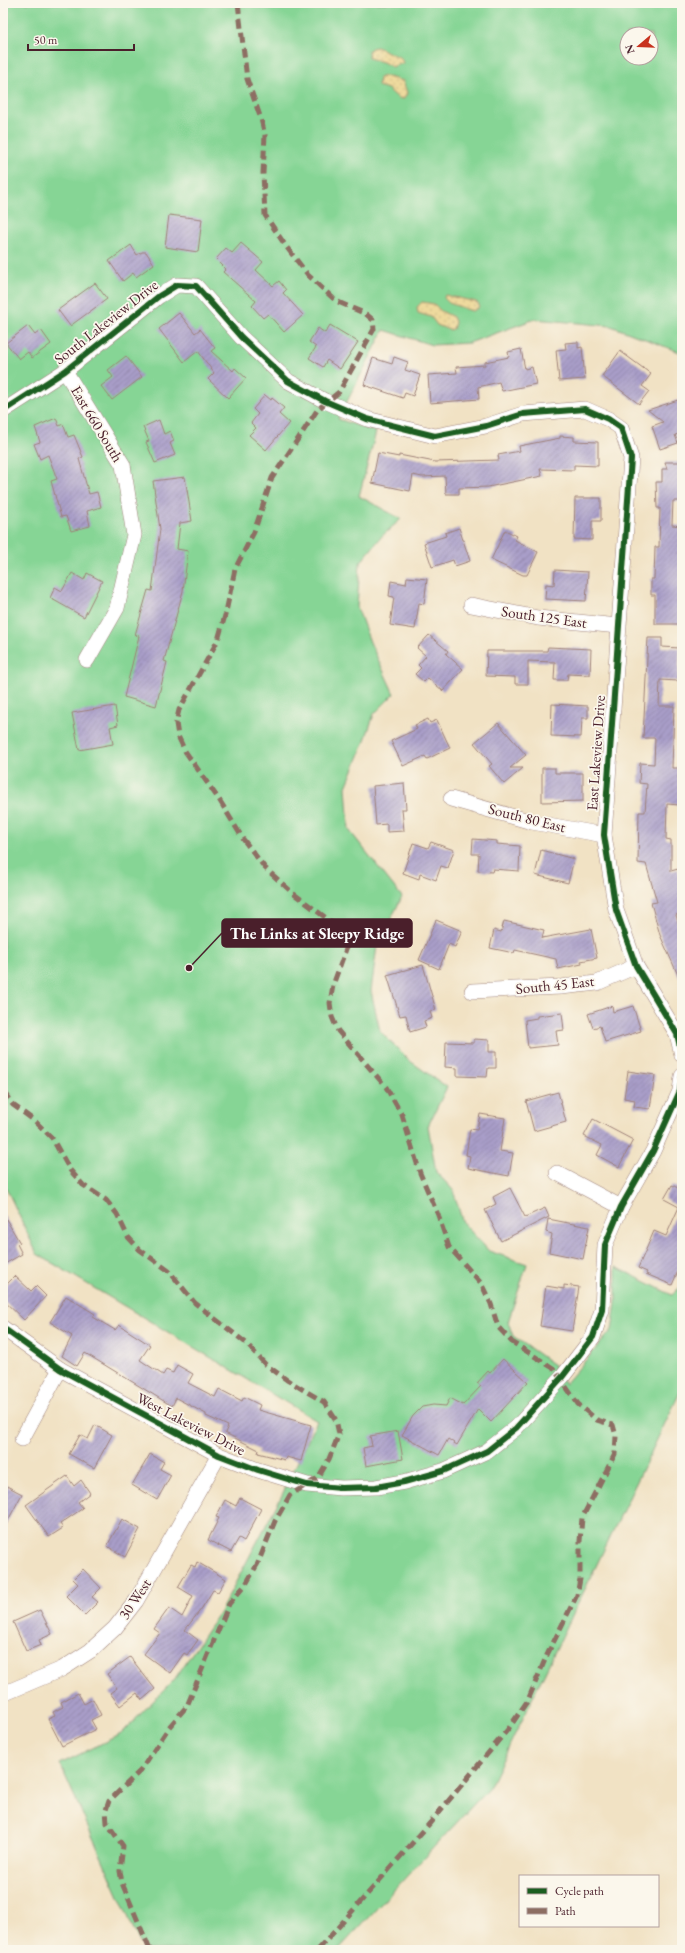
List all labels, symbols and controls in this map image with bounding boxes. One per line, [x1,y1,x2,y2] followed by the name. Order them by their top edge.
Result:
[28,26,134,52] scale bar
[619,26,659,66] north arrow
[34,32,58,48] text: 50 m
[621,43,638,56] text: N
[50,275,162,368] street label: South Lakeview Drive
[67,382,128,466] street label: East 660 South
[500,601,588,632] street label: South 125 East
[582,694,609,811] street label: East Lakeview Drive
[487,799,568,836] street label: South 80 East
[222,919,412,947] callout: The Links at Sleepy Ridge
[230,923,405,944] text: The Links at Sleepy Ridge
[515,971,595,998] street label: South 45 East
[134,1388,249,1459] street label: West Lakeview Drive
[114,1574,155,1623] street label: 30 West
[519,1875,659,1927] legend
[555,1883,604,1899] text: Cycle path
[555,1903,576,1919] text: Path

